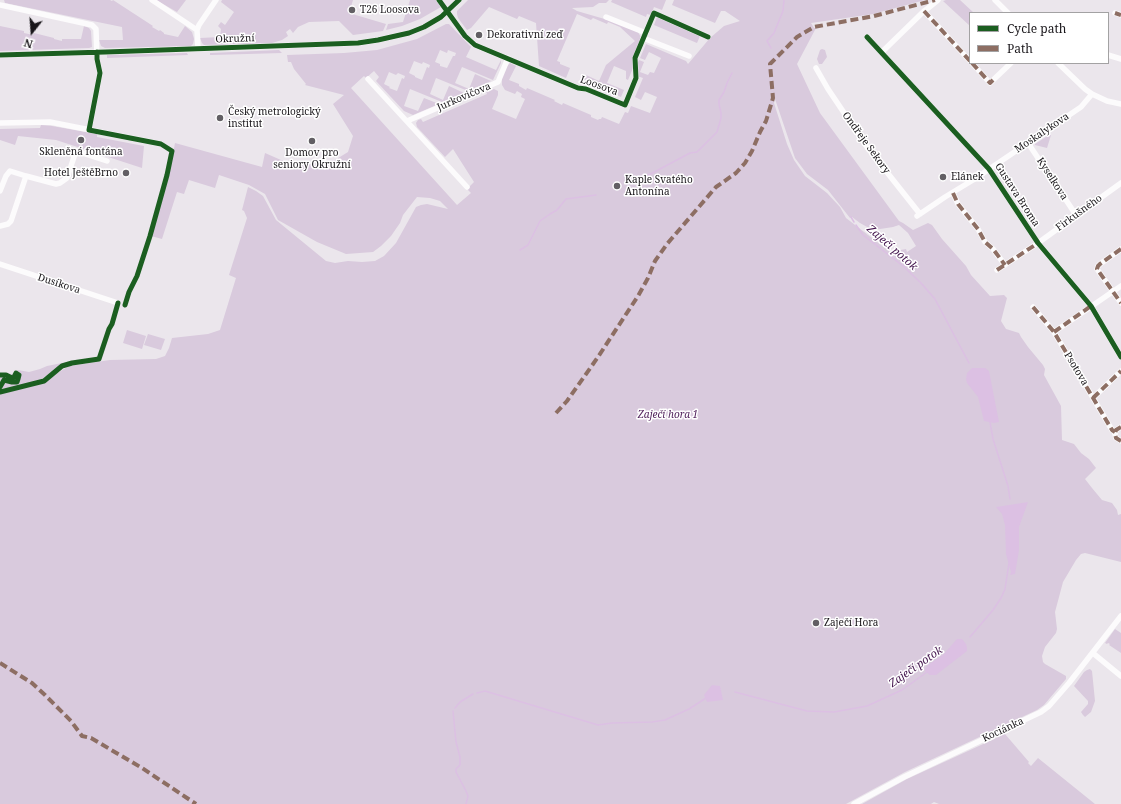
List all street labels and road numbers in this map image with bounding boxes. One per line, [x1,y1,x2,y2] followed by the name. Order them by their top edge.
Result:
[215,32,255,46] street label: Okružní
[578,74,620,98] street label: Loosova
[435,80,493,114] street label: Jurkovičova
[840,110,892,176] street label: Ondřeje Sekory
[1013,110,1071,156] street label: Moskalykova
[1034,156,1070,202] street label: Kyselkova
[992,161,1042,229] street label: Gustava Broma
[1053,192,1105,234] street label: Firkušného
[36,271,82,297] street label: Dusíkova
[1061,350,1091,388] street label: Psotova
[980,715,1026,745] street label: Kociánka

